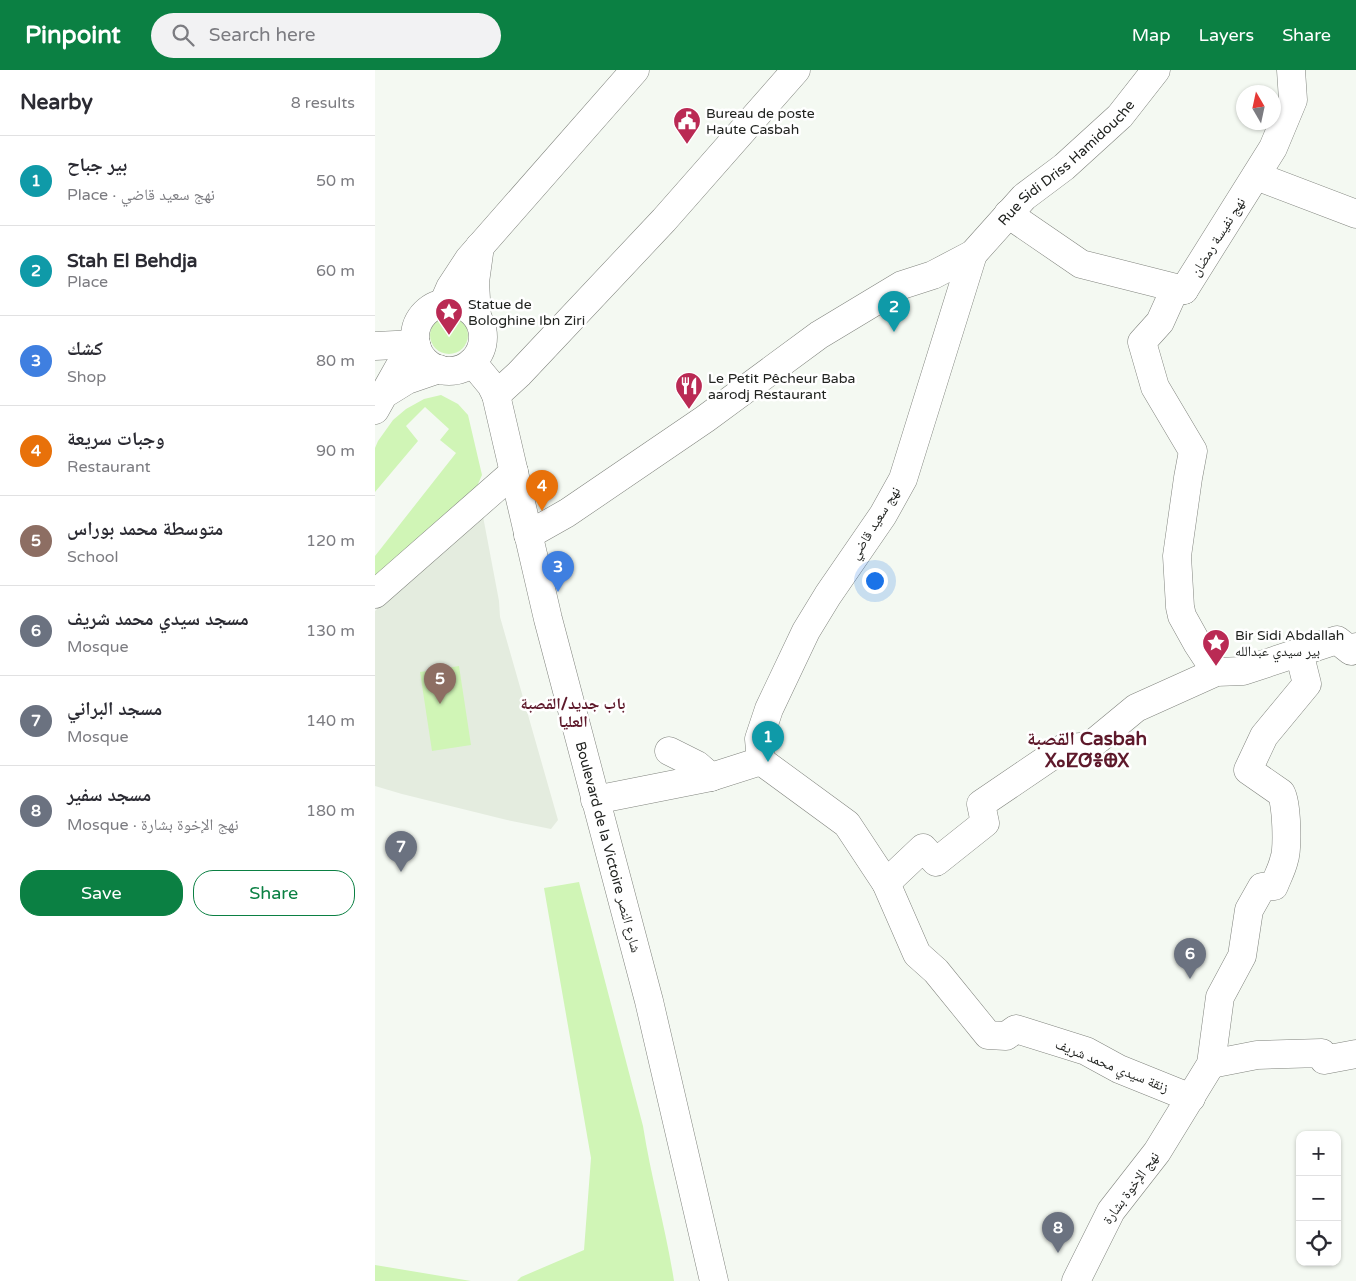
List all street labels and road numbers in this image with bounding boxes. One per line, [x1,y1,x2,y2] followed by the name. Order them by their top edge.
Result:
[994,96,1138,229] street label: Rue Sidi Driss Hamidouche
[1187,194,1250,280] street label: نهج نفيسة رمضان
[846,483,906,564] street label: نهج سعيد قاضي
[571,740,644,955] street label: Boulevard de la Victoire شارع النصر
[1052,1036,1171,1099] street label: زنقة سيدي محمد شريف
[1099,1148,1164,1228] street label: نهج الإخوة بشارة

